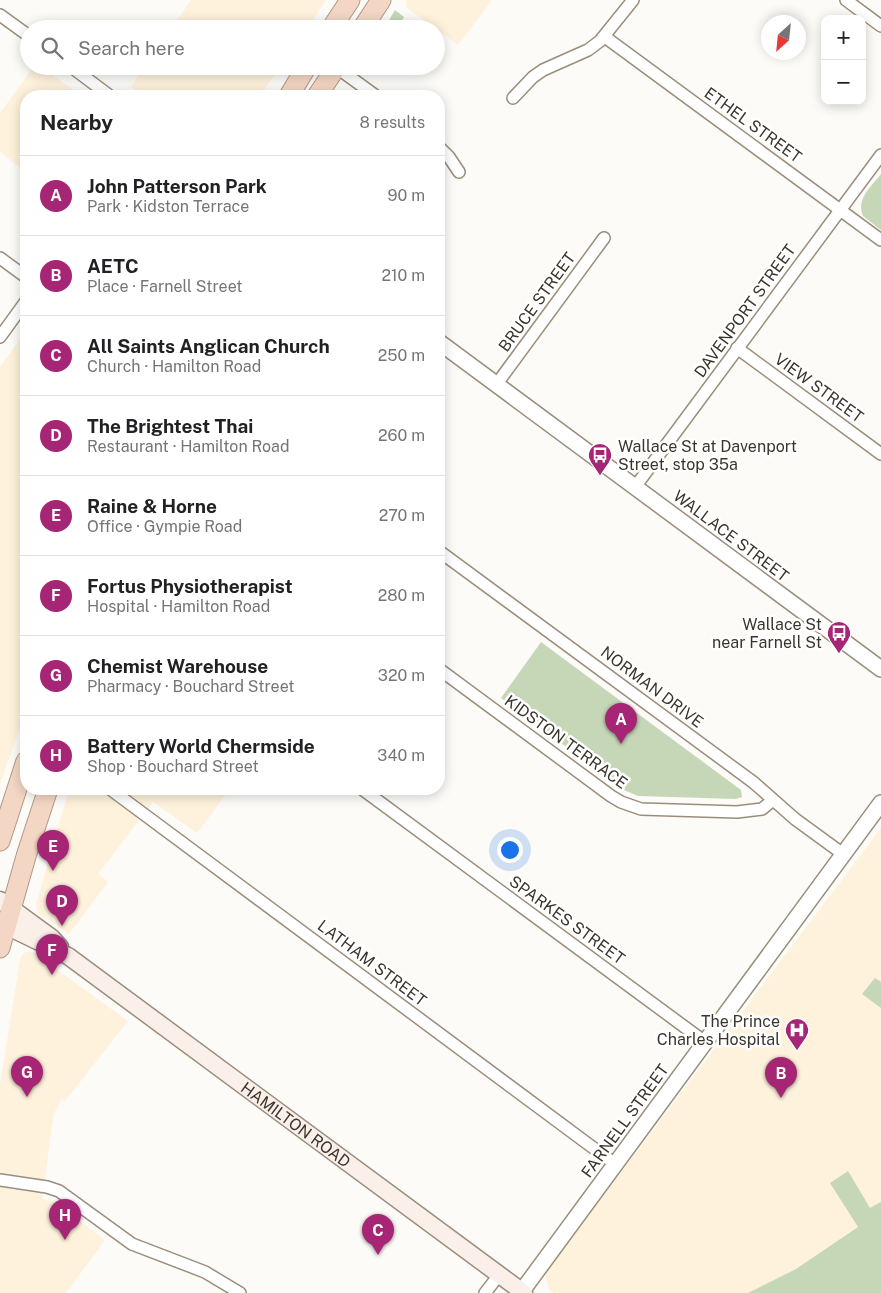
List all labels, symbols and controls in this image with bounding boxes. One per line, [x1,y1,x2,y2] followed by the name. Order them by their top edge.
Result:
[761,15,806,60] north arrow
[821,15,866,105] map controls
[821,15,866,60] button: +
[20,20,445,75] search box
[38,34,66,62] icon: search
[78,37,185,59] text: Search here
[821,60,866,105] button: −
[701,83,806,167] street label: ETHEL STREET
[40,110,113,135] text: Nearby
[360,113,425,132] text: 8 results
[87,175,267,197] text: John Patterson Park
[50,186,62,205] text: A
[388,186,425,205] text: 90 m
[87,197,249,216] text: Park · Kidston Terrace
[690,240,800,381] street label: DAVENPORT STREET
[495,248,580,355] street label: BRUCE STREET
[87,255,139,277] text: AETC
[51,266,61,285] text: B
[381,266,425,285] text: 210 m
[87,277,243,296] text: Place · Farnell Street
[87,335,330,357] text: All Saints Anglican Church
[50,346,62,365] text: C
[378,346,425,365] text: 250 m
[771,349,867,427] street label: VIEW STREET
[87,357,261,376] text: Church · Hamilton Road
[87,415,253,437] text: The Brightest Thai
[50,426,62,445] text: D
[378,426,425,445] text: 260 m
[87,437,289,456] text: Restaurant · Hamilton Road
[618,437,797,474] place label: Wallace St at Davenport Street, stop 35a
[587,442,613,476] bus stop icon: Wallace St at Davenport Street, stop 35a
[670,486,793,586] street label: WALLACE STREET
[87,495,217,517] text: Raine & Horne
[51,506,61,525] text: E
[379,506,425,525] text: 270 m
[87,517,242,536] text: Office · Gympie Road
[87,575,293,597] text: Fortus Physiotherapist
[51,586,61,605] text: F
[378,586,425,605] text: 280 m
[87,597,270,616] text: Hospital · Hamilton Road
[712,615,822,652] place label: Wallace St near Farnell St
[826,620,852,654] bus stop icon: Wallace St near Farnell St
[597,642,707,732] street label: NORMAN DRIVE
[87,655,268,677] text: Chemist Warehouse
[50,666,62,685] text: G
[378,666,425,685] text: 320 m
[87,677,295,696] text: Pharmacy · Bouchard Street
[501,691,631,793] street label: KIDSTON TERRACE
[605,703,637,744] pin: A
[87,735,315,757] text: Battery World Chermside
[50,746,62,765] text: H
[377,746,425,765] text: 340 m
[87,757,259,776] text: Shop · Bouchard Street
[37,830,69,871] pin: E
[497,837,523,863] your location
[506,872,629,969] street label: SPARKES STREET
[46,885,78,926] pin: D
[314,916,430,1010] street label: LATHAM STREET
[36,934,68,975] pin: F
[657,1012,780,1049] place label: The Prince Charles Hospital
[784,1017,810,1051] hospital icon: The Prince Charles Hospital
[11,1056,43,1097] pin: G
[765,1057,797,1098] pin: B
[577,1060,673,1181] street label: FARNELL STREET
[237,1078,354,1171] street label: HAMILTON ROAD
[49,1199,81,1240] pin: H
[362,1214,394,1255] pin: C

